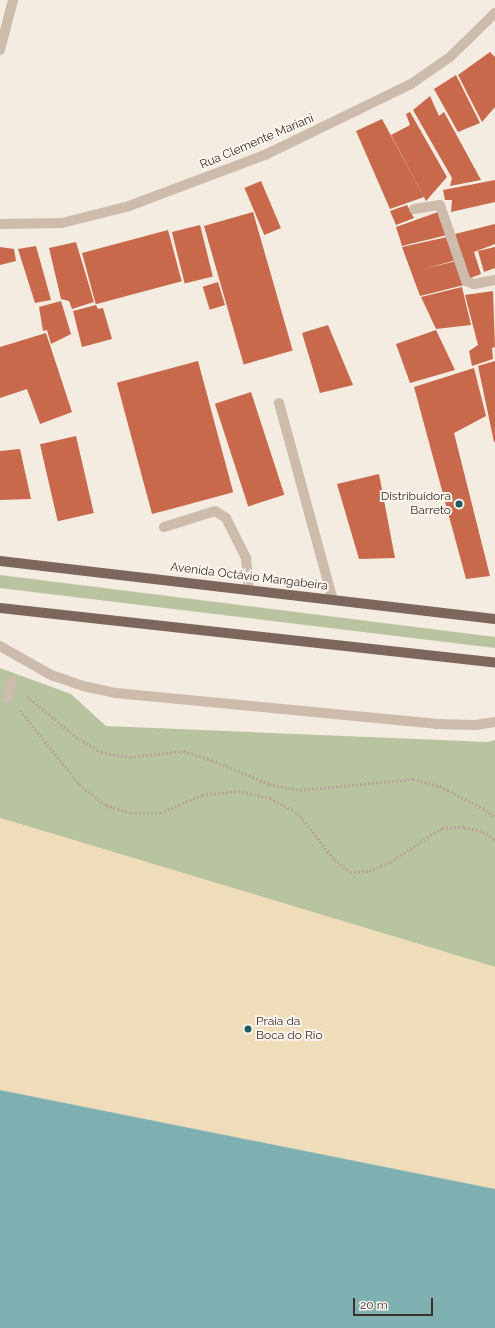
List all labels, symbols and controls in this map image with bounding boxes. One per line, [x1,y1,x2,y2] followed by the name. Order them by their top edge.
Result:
[198,112,316,172] street label: Rua Clemente Mariani
[381,490,451,518] place label: Distribuidora Barreto
[454,499,464,509] marker: Distribuidora Barreto
[169,560,329,594] street label: Avenida Octávio Mangabeira
[256,1015,323,1043] place label: Praia da Boca do Rio
[243,1024,253,1034] marker: Praia da Boca do Rio
[355,1290,435,1316] scale bar
[360,1298,388,1312] text: 20 m

